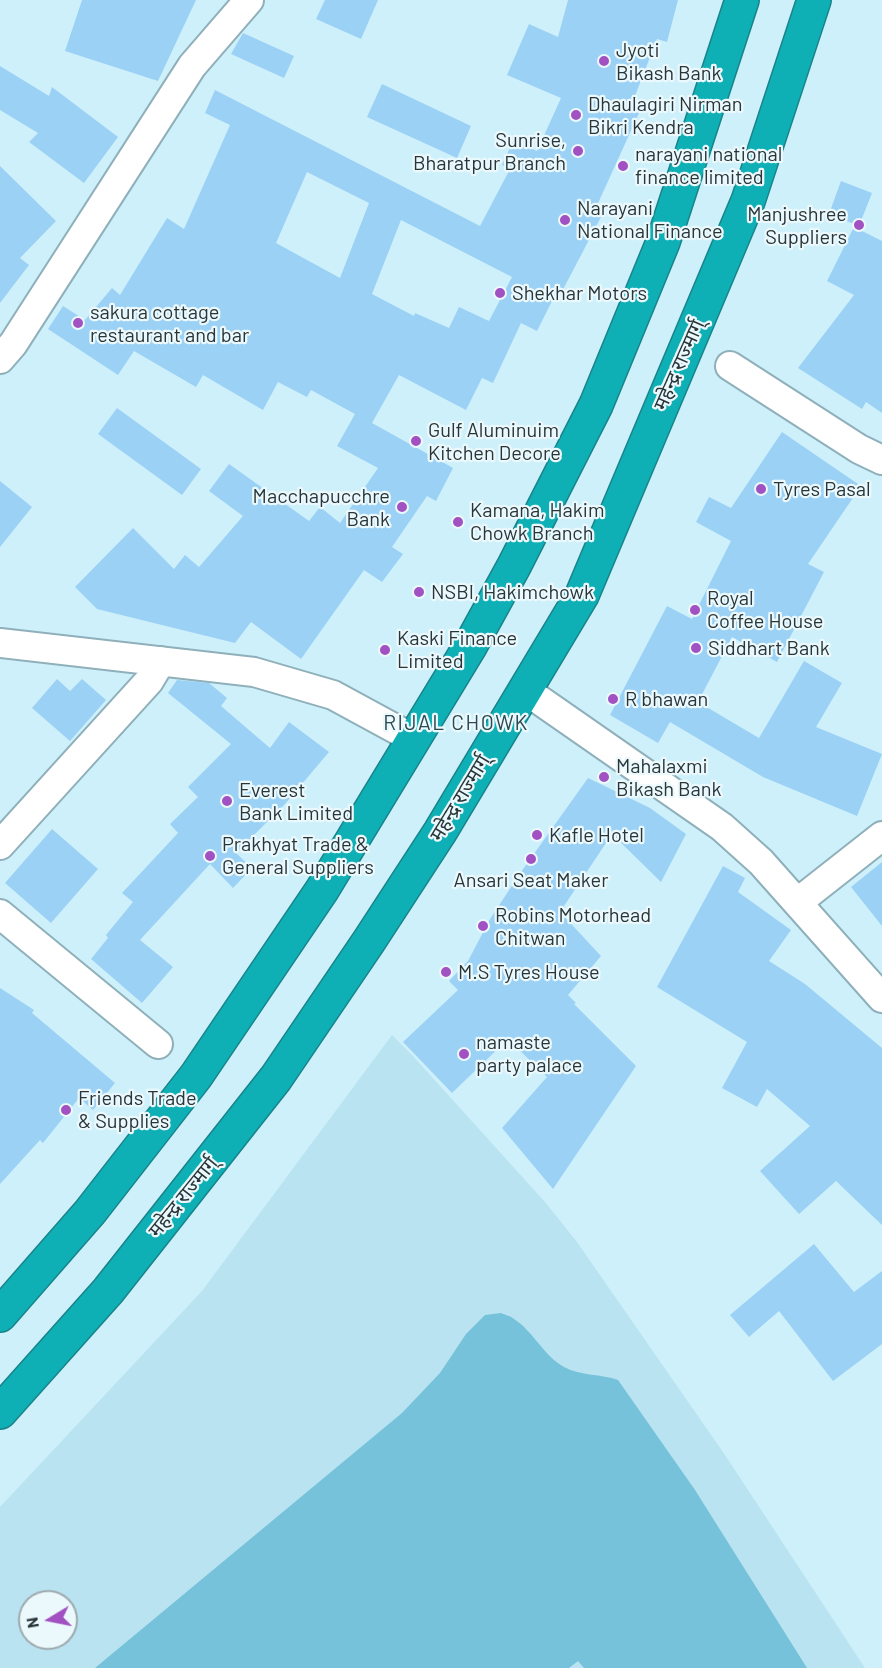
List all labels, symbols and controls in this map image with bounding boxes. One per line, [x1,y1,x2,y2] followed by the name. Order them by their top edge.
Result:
[616,38,722,85] place label: Jyoti Bikash Bank
[597,54,611,68] marker: Jyoti Bikash Bank
[588,92,743,139] place label: Dhaulagiri Nirman Bikri Kendra
[569,108,583,122] marker: Dhaulagiri Nirman Bikri Kendra
[413,128,566,175] place label: Sunrise, Bharatpur Branch
[635,142,782,189] place label: narayani national finance limited
[571,144,585,158] marker: Sunrise, Bharatpur Branch
[616,159,630,173] marker: narayani national finance limited
[577,196,723,243] place label: Narayani National Finance
[747,202,847,249] place label: Manjushree Suppliers
[558,213,572,227] marker: Narayani National Finance
[852,218,866,232] marker: Manjushree Suppliers
[512,281,647,305] place label: Shekhar Motors
[493,286,507,300] marker: Shekhar Motors
[90,300,249,347] place label: sakura cottage restaurant and bar
[71,316,85,330] marker: sakura cottage restaurant and bar
[648,316,710,414] street label: महेन्द्र राज्मार्ग्
[428,418,561,465] place label: Gulf Aluminuim Kitchen Decore
[409,434,423,448] marker: Gulf Aluminuim Kitchen Decore
[773,477,871,501] place label: Tyres Pasal
[754,482,768,496] marker: Tyres Pasal
[253,484,390,531] place label: Macchapucchre Bank
[470,498,604,545] place label: Kamana, Hakim Chowk Branch
[395,500,409,514] marker: Macchapucchre Bank
[451,515,465,529] marker: Kamana, Hakim Chowk Branch
[431,580,594,604] place label: NSBI, Hakimchowk
[412,585,426,599] marker: NSBI, Hakimchowk
[707,586,823,633] place label: Royal Coffee House
[688,603,702,617] marker: Royal Coffee House
[397,626,517,673] place label: Kaski Finance Limited
[708,636,830,660] place label: Siddhart Bank
[689,641,703,655] marker: Siddhart Bank
[378,643,392,657] marker: Kaski Finance Limited
[625,687,708,711] place label: R bhawan
[606,692,620,706] marker: R bhawan
[383,710,529,736] district label: RIJAL CHOWK
[425,750,495,846] street label: महेन्द्र राज्मार्ग्
[616,754,722,801] place label: Mahalaxmi Bikash Bank
[597,770,611,784] marker: Mahalaxmi Bikash Bank
[239,778,353,825] place label: Everest Bank Limited
[220,794,234,808] marker: Everest Bank Limited
[549,823,644,847] place label: Kafle Hotel
[530,828,544,842] marker: Kafle Hotel
[222,832,374,879] place label: Prakhyat Trade & General Suppliers
[203,849,217,863] marker: Prakhyat Trade & General Suppliers
[524,852,538,866] marker: Ansari Seat Maker
[454,868,608,892] place label: Ansari Seat Maker
[495,903,651,950] place label: Robins Motorhead Chitwan
[476,919,490,933] marker: Robins Motorhead Chitwan
[458,960,600,984] place label: M.S Tyres House
[439,965,453,979] marker: M.S Tyres House
[476,1030,582,1077] place label: namaste party palace
[457,1047,471,1061] marker: namaste party palace
[78,1086,197,1133] place label: Friends Trade & Supplies
[59,1103,73,1117] marker: Friends Trade & Supplies
[143,1152,223,1242] street label: महेन्द्र राज्मार्ग्
[18,1590,78,1650] north arrow
[21,1616,42,1630] text: N

